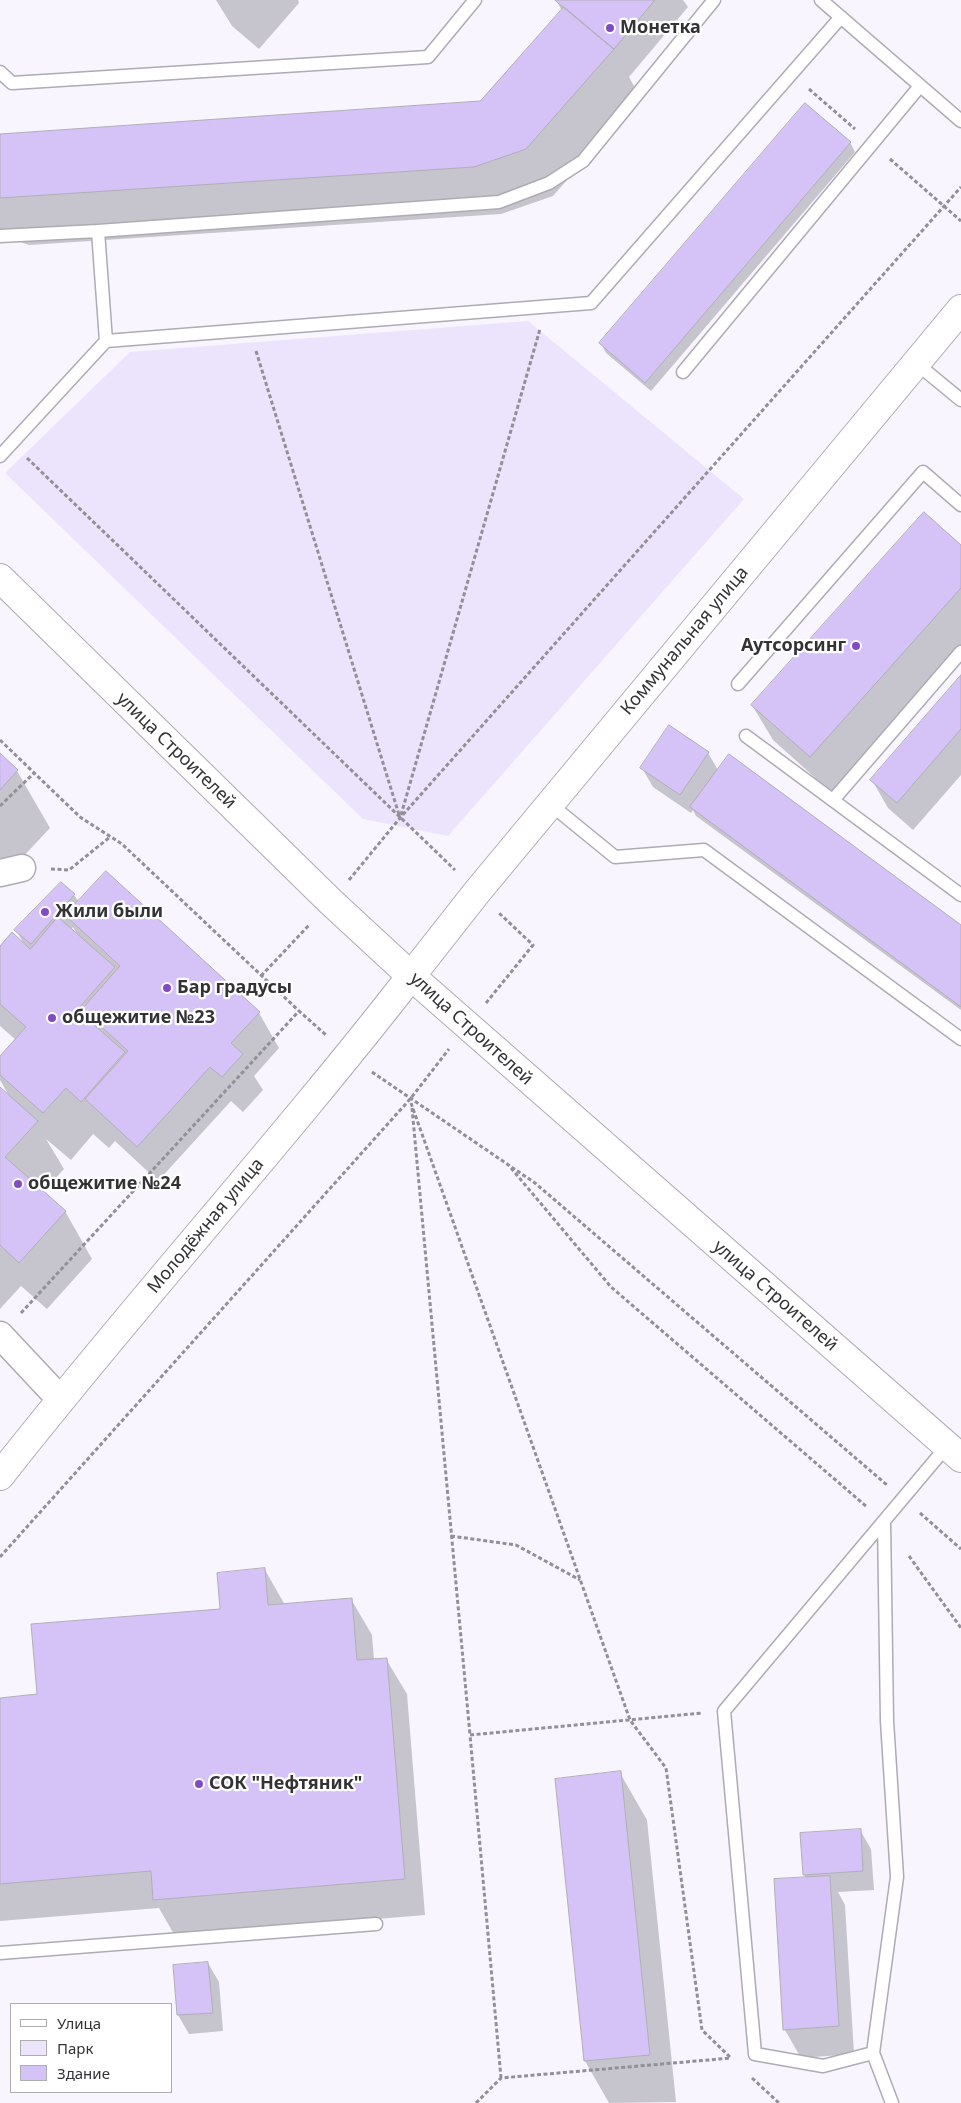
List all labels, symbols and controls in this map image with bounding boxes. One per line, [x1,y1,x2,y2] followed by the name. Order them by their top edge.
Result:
[620,17,701,39] place label: Монетка
[604,22,616,34] marker: Монетка
[617,562,753,720] street label: Коммунальная улица
[741,635,846,657] place label: Аутсорсинг
[850,640,862,652] marker: Аутсорсинг
[112,688,240,814] street label: улица Строителей
[55,901,163,923] place label: Жили были
[39,906,51,918] marker: Жили были
[405,968,537,1090] street label: улица Строителей
[177,977,292,999] place label: Бар градусы
[161,982,173,994] marker: Бар градусы
[62,1007,215,1029] place label: общежитие №23
[46,1012,58,1024] marker: общежитие №23
[143,1154,269,1298] street label: Молодёжная улица
[28,1173,181,1195] place label: общежитие №24
[12,1178,24,1190] marker: общежитие №24
[708,1236,842,1356] street label: улица Строителей
[209,1773,362,1795] place label: СОК "Нефтяник"
[193,1778,205,1790] marker: СОК "Нефтяник"
[10,2003,172,2093] legend
[57,2013,101,2033] text: Улица
[57,2038,93,2058] text: Парк
[57,2063,110,2083] text: Здание

